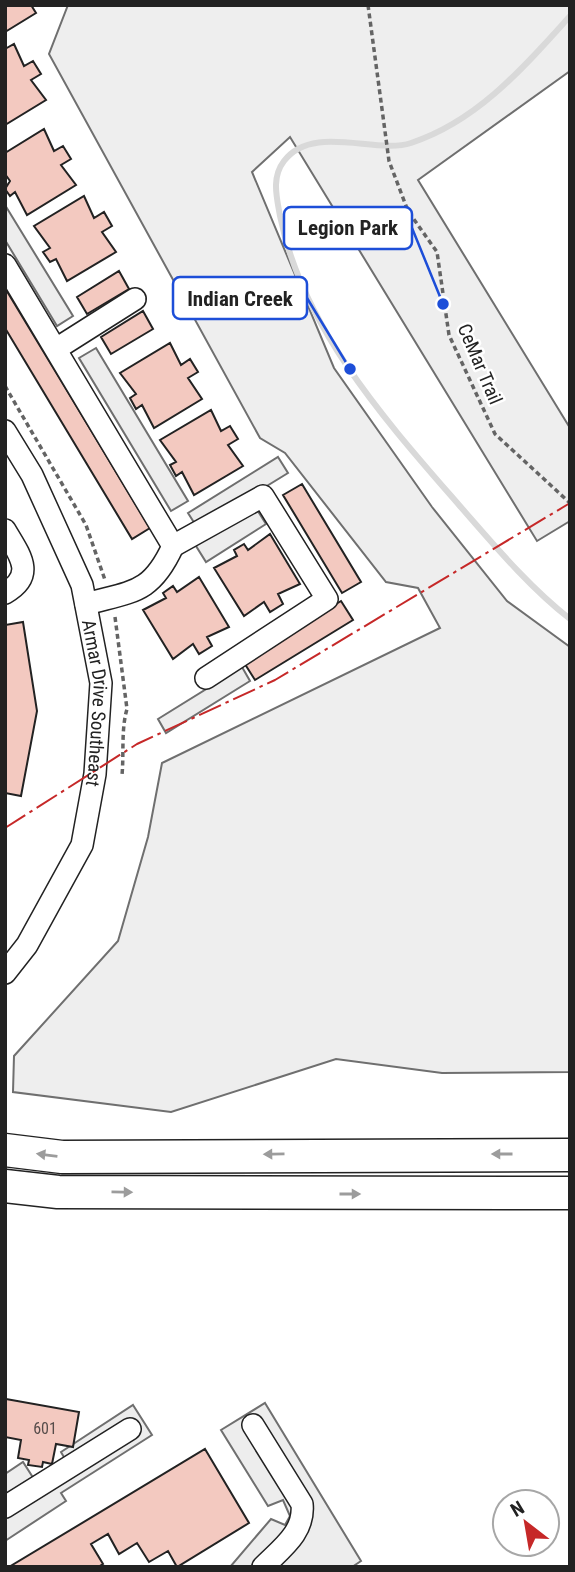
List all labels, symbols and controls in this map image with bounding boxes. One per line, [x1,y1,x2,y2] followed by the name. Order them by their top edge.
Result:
[284,207,412,249] callout: Legion Park
[298,216,399,240] text: Legion Park
[173,277,307,319] callout: Indian Creek
[187,287,294,311] text: Indian Creek
[453,320,507,408] street label: CeMar Trail
[77,618,113,789] street label: Armar Drive Southeast
[263,1148,285,1160] one-way arrow
[490,1148,512,1160] one-way arrow
[35,1149,57,1160] one-way arrow
[111,1186,133,1198] one-way arrow
[339,1188,361,1200] one-way arrow
[33,1419,57,1438] house number: 601
[491,1488,561,1558] north arrow
[507,1496,528,1522] text: N

